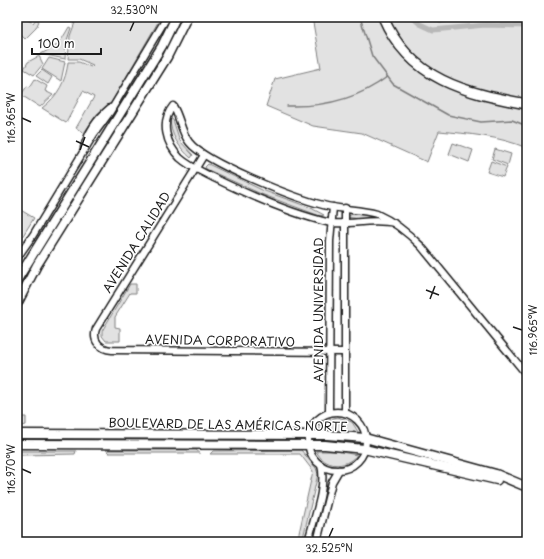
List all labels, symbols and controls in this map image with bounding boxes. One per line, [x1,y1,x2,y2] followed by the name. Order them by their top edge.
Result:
[110,2,158,17] text: 32.530°N
[32,30,101,56] scale bar
[38,34,75,52] text: 100 m
[3,92,18,143] text: 116.965°W
[98,188,174,296] street label: AVENIDA CALIDAD
[309,237,327,383] street label: AVENIDA UNIVERSIDAD
[525,304,540,355] text: 116.965°W
[145,330,295,350] street label: AVENIDA CORPORATIVO
[108,413,348,435] street label: BOULEVARD DE LAS AMÉRICAS NORTE
[3,443,18,494] text: 116.970°W
[305,540,353,555] text: 32.525°N

